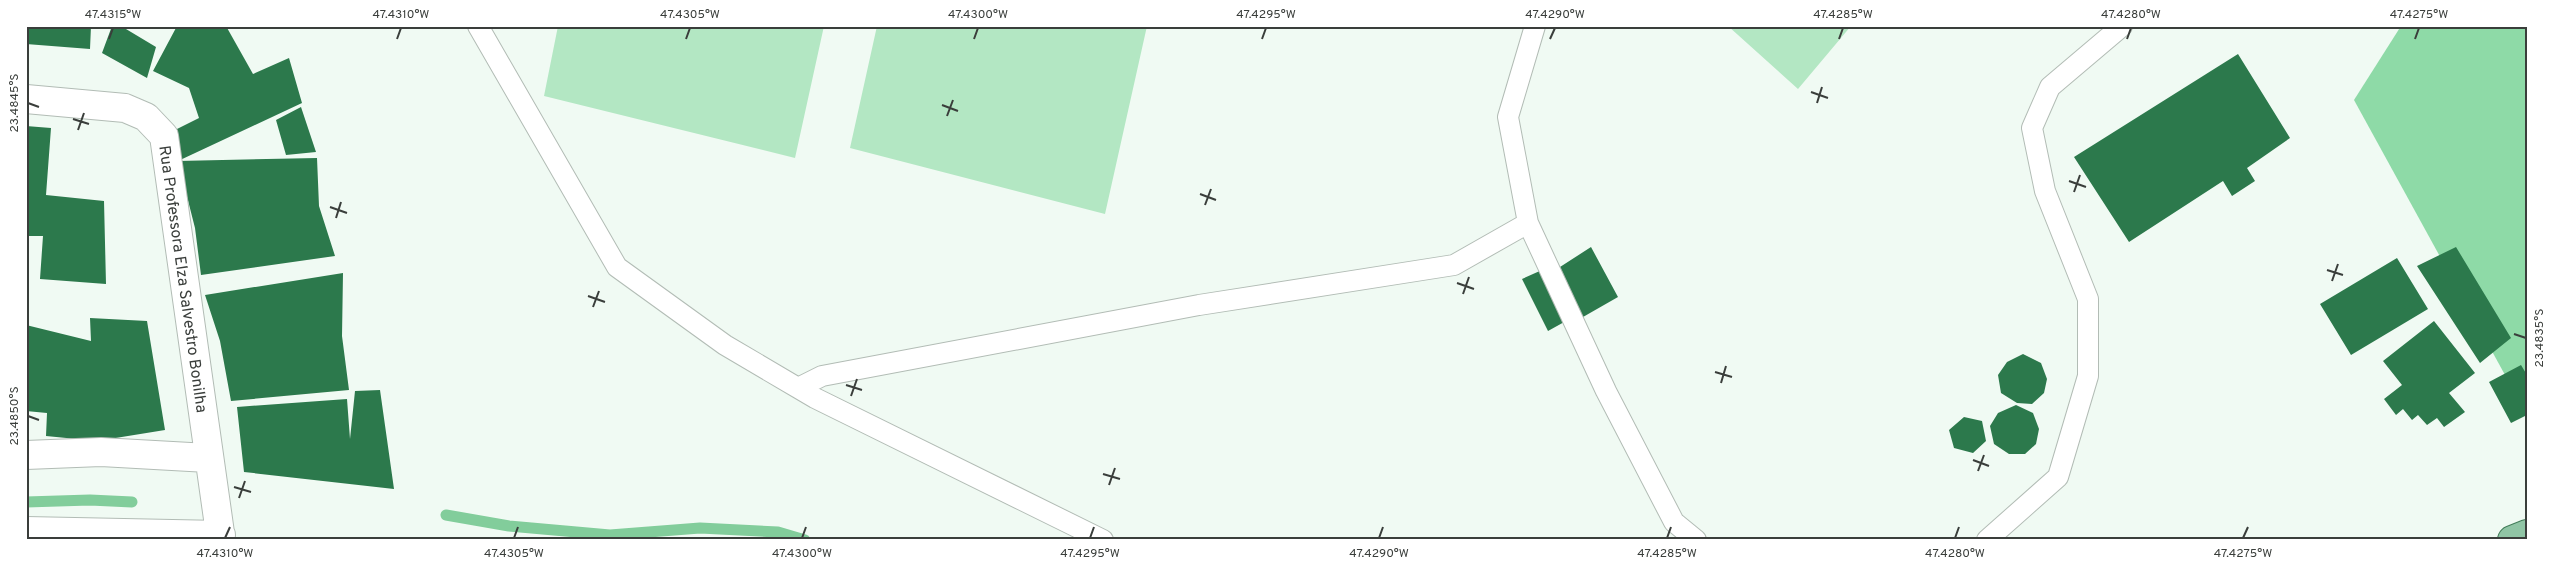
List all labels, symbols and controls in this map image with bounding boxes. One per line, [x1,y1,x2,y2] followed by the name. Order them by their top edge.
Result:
[85,7,141,23] text: 47.4315°W
[373,7,429,23] text: 47.4310°W
[660,7,720,23] text: 47.4305°W
[948,7,1008,23] text: 47.4300°W
[1236,7,1296,23] text: 47.4295°W
[1525,7,1585,23] text: 47.4290°W
[1813,7,1873,23] text: 47.4285°W
[2101,7,2161,23] text: 47.4280°W
[2390,7,2448,23] text: 47.4275°W
[7,74,23,133] text: 23.4845°S
[153,144,211,414] street label: Rua Professora Elza Salvestro Bonilha
[2532,309,2548,367] text: 23.4835°S
[7,386,23,446] text: 23.4850°S
[197,546,253,562] text: 47.4310°W
[484,546,544,562] text: 47.4305°W
[772,546,832,562] text: 47.4300°W
[1060,546,1120,562] text: 47.4295°W
[1349,546,1409,562] text: 47.4290°W
[1637,546,1697,562] text: 47.4285°W
[1925,546,1985,562] text: 47.4280°W
[2214,546,2272,562] text: 47.4275°W

